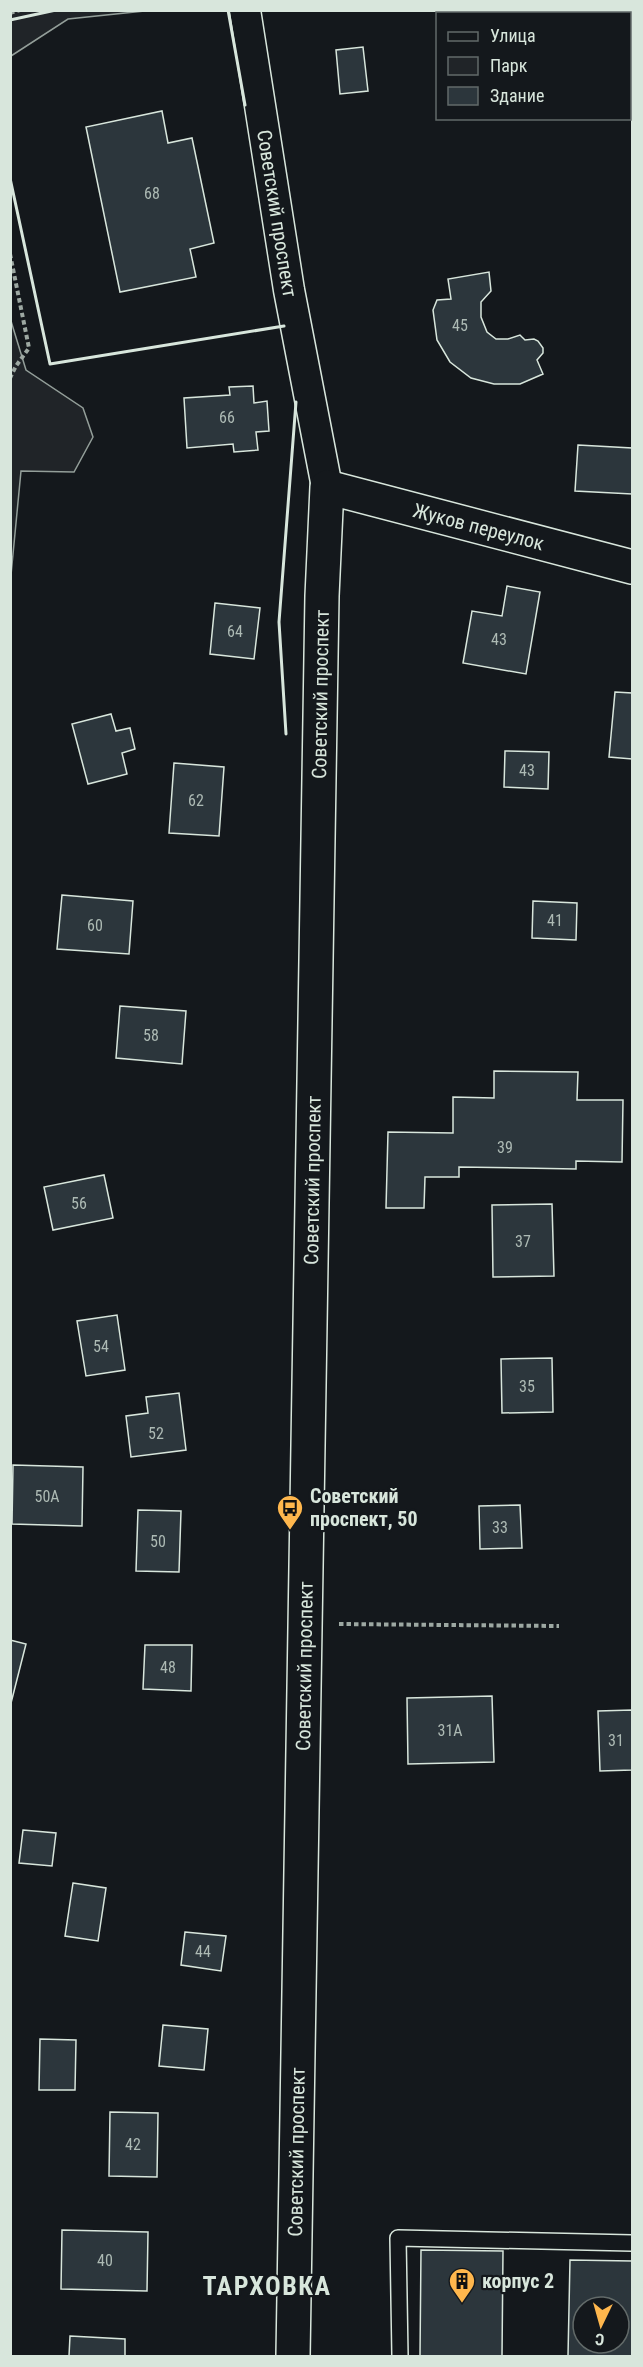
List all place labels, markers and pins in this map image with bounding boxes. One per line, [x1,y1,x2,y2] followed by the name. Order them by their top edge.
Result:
[310,1484,418,1531] place label: Советский проспект, 50
[275,1493,305,1531] bus stop icon: Советский проспект, 50
[447,2266,477,2304] building icon: корпус 2
[482,2269,554,2293] place label: корпус 2

